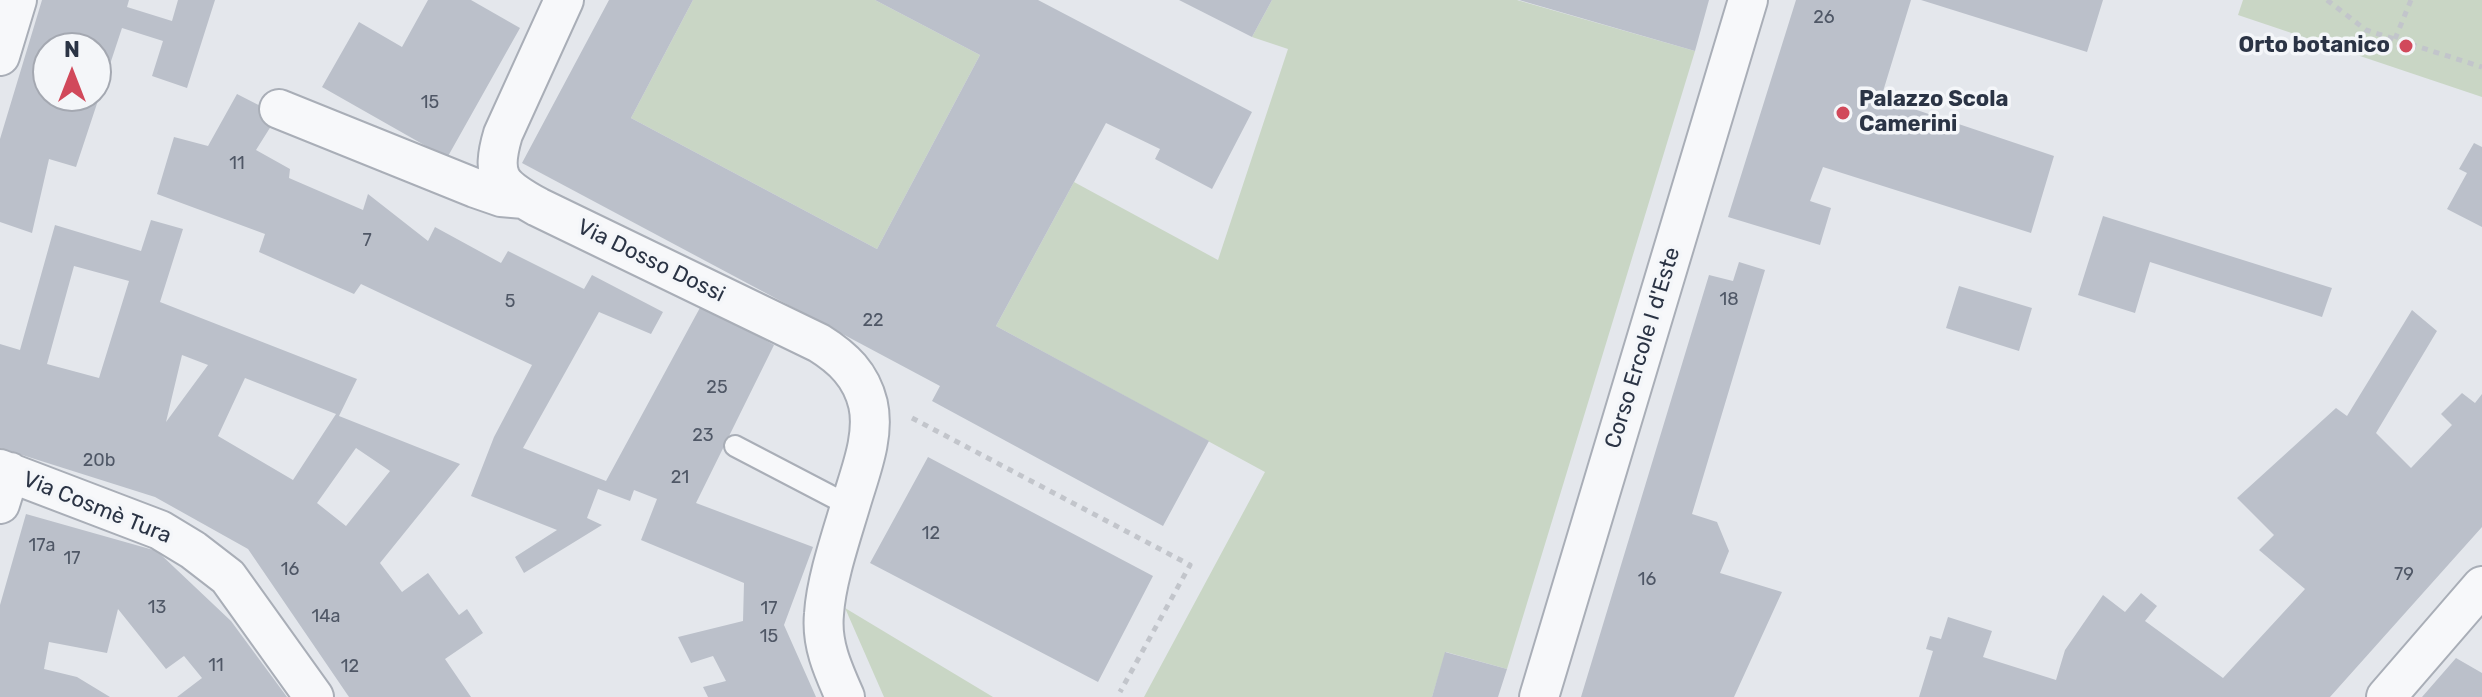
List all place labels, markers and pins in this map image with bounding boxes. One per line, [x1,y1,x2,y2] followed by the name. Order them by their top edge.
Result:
[2239,33,2390,59] place label: Orto botanico
[2397,37,2415,55] marker: Orto botanico
[1859,87,2008,138] place label: Palazzo Scola Camerini
[1834,104,1852,122] marker: Palazzo Scola Camerini

